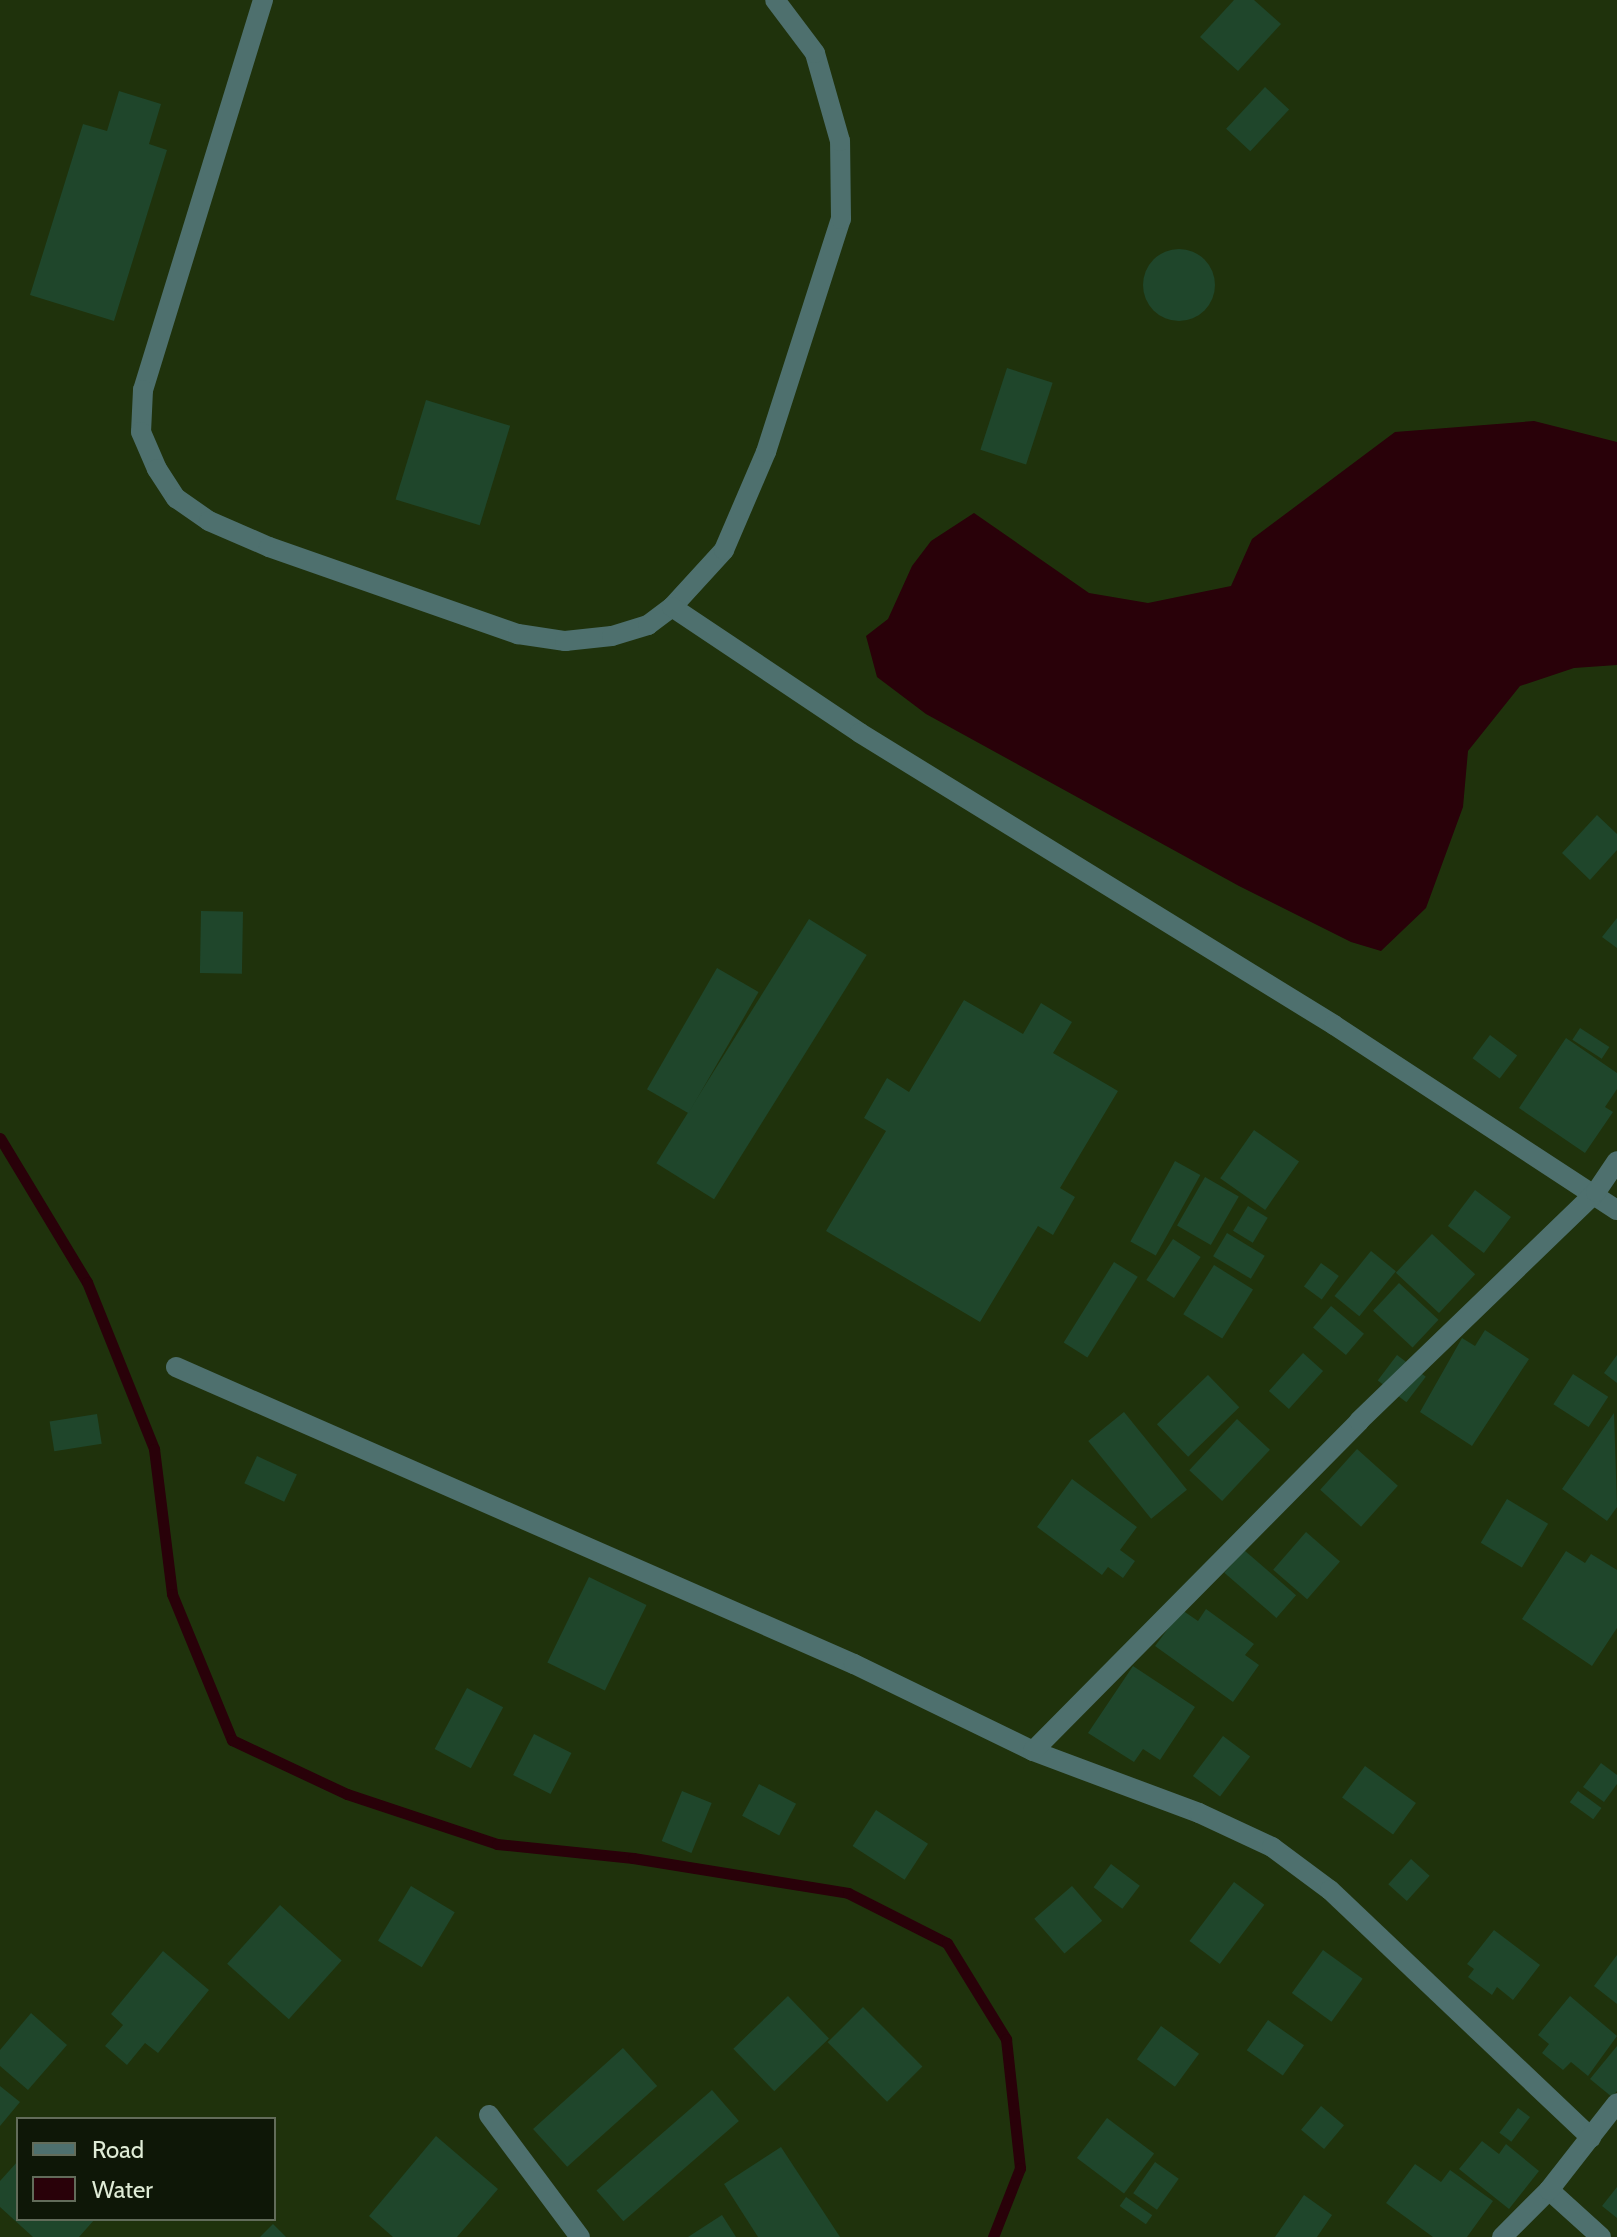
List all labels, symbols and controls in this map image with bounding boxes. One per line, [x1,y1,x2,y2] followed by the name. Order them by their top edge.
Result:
[16,2117,276,2221] legend
[92,2135,144,2164] text: Road
[92,2175,153,2204] text: Water

